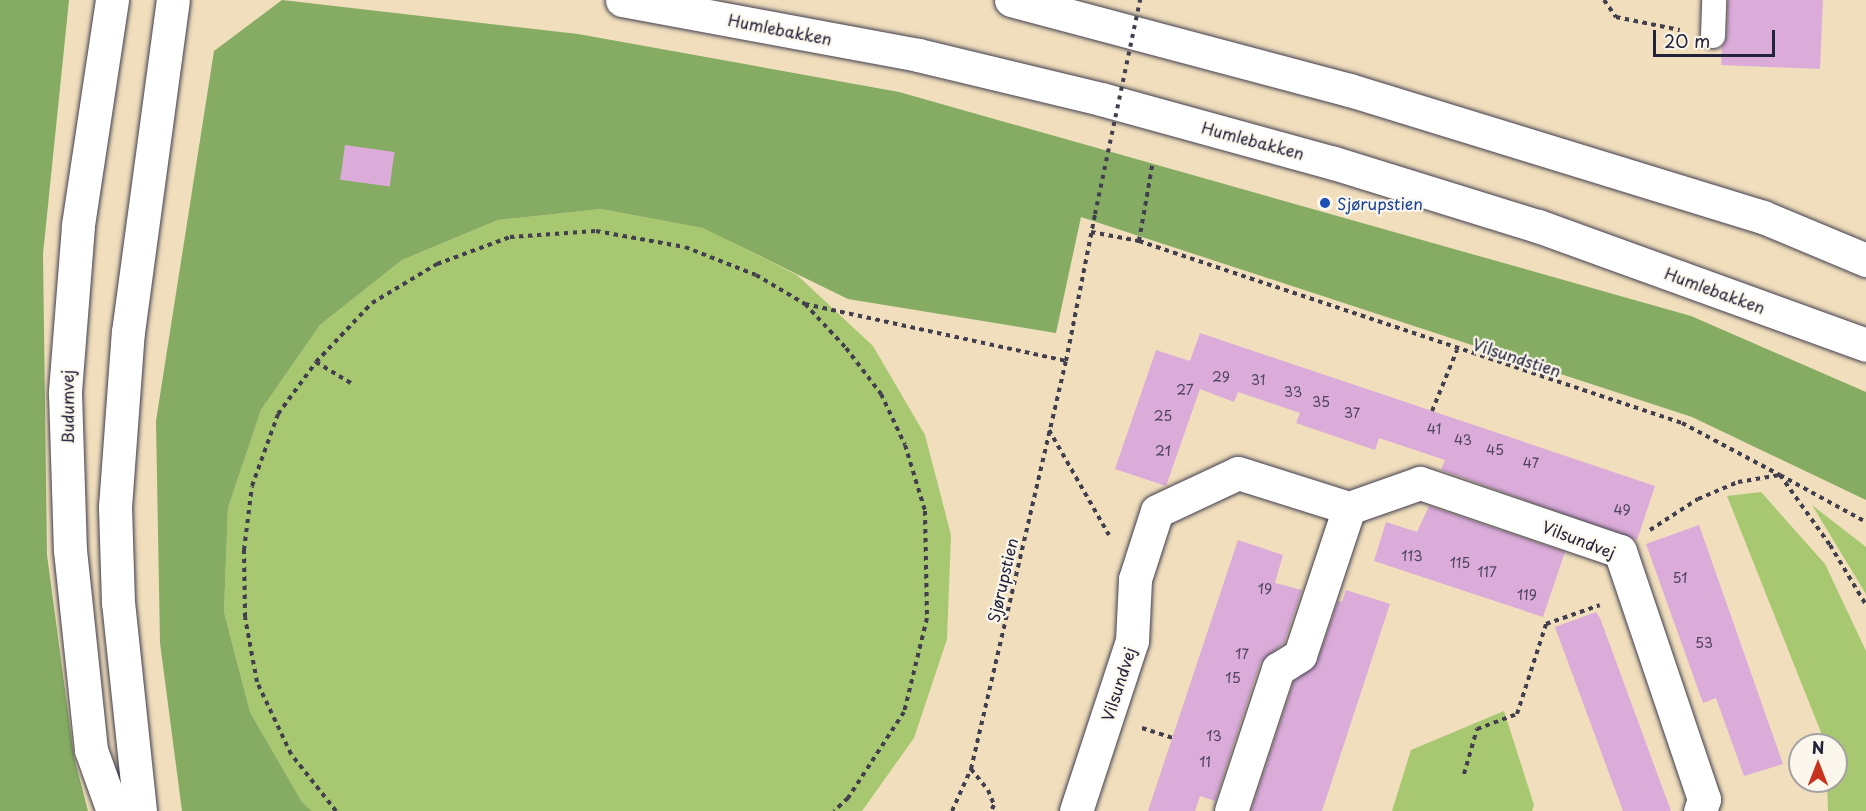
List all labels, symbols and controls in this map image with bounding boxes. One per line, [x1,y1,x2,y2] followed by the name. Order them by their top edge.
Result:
[726,10,834,48] street label: Humlebakken
[1656,18,1778,56] scale bar
[1664,27,1710,54] text: 20 m
[1200,117,1306,163] street label: Humlebakken
[1337,193,1423,213] place label: Sjørupstien
[1318,196,1332,210] marker: Sjørupstien
[1662,263,1768,317] street label: Humlebakken
[1470,334,1564,380] street label: Vilsundstien
[1212,369,1230,385] house number: 29
[57,370,77,444] street label: Budumvej
[1251,372,1265,388] house number: 31
[1176,382,1194,398] house number: 27
[1284,384,1302,400] house number: 33
[1312,394,1330,410] house number: 35
[1344,405,1360,421] house number: 37
[1154,408,1172,424] house number: 25
[1427,421,1441,437] house number: 41
[1454,432,1472,448] house number: 43
[1486,442,1504,458] house number: 45
[1155,443,1171,459] house number: 21
[1523,455,1539,471] house number: 47
[1613,502,1631,518] house number: 49
[1540,516,1618,562] street label: Vilsundvej
[983,536,1021,624] street label: Sjørupstien
[1401,548,1423,564] house number: 113
[1450,555,1470,571] house number: 115
[1477,564,1497,580] house number: 117
[1673,570,1687,586] house number: 51
[1258,581,1272,597] house number: 19
[1517,587,1537,603] house number: 119
[1695,635,1713,651] house number: 53
[1097,645,1139,723] street label: Vilsundvej
[1235,646,1249,662] house number: 17
[1225,670,1241,686] house number: 15
[1206,728,1222,744] house number: 13
[1788,733,1848,793] north arrow
[1812,735,1824,759] text: N
[1199,754,1211,770] house number: 11

